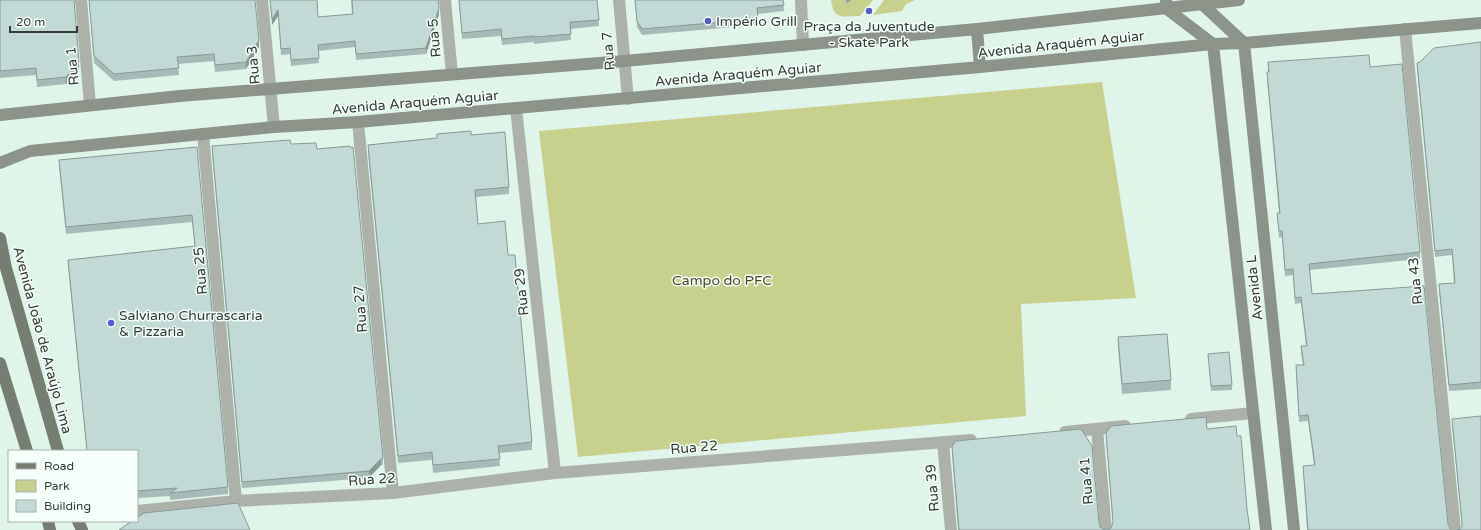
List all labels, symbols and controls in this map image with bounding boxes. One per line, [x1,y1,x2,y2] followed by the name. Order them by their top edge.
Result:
[864,6,874,16] marker: Praça da Juventude - Skate Park
[10,8,77,34] scale bar
[716,13,797,30] place label: Império Grill
[16,15,45,29] text: 20 m
[703,16,713,26] marker: Império Grill
[424,18,445,58] street label: Rua 5
[803,18,935,51] place label: Praça da Juventude - Skate Park
[977,27,1146,62] street label: Avenida Araquém Aguiar
[598,31,619,71] street label: Rua 7
[243,45,264,85] street label: Rua 3
[62,46,83,86] street label: Rua 1
[654,59,823,90] street label: Avenida Araquém Aguiar
[331,87,500,118] street label: Avenida Araquém Aguiar
[9,245,76,436] street label: Avenida João de Araújo Lima
[190,247,211,295] street label: Rua 25
[1243,254,1266,321] street label: Avenida L
[1405,256,1426,306] street label: Rua 43
[511,267,532,317] street label: Rua 29
[672,272,772,289] park label: Campo do PFC
[350,285,371,333] street label: Rua 27
[119,307,263,340] place label: Salviano Churrascaria & Pizzaria
[106,318,116,328] marker: Salviano Churrascaria & Pizzaria
[670,437,718,458] street label: Rua 22
[8,450,138,522] legend
[1076,457,1097,505] street label: Rua 41
[44,459,74,473] text: Road
[922,464,943,512] street label: Rua 39
[348,469,396,490] street label: Rua 22
[44,479,70,493] text: Park
[44,499,91,513] text: Building

